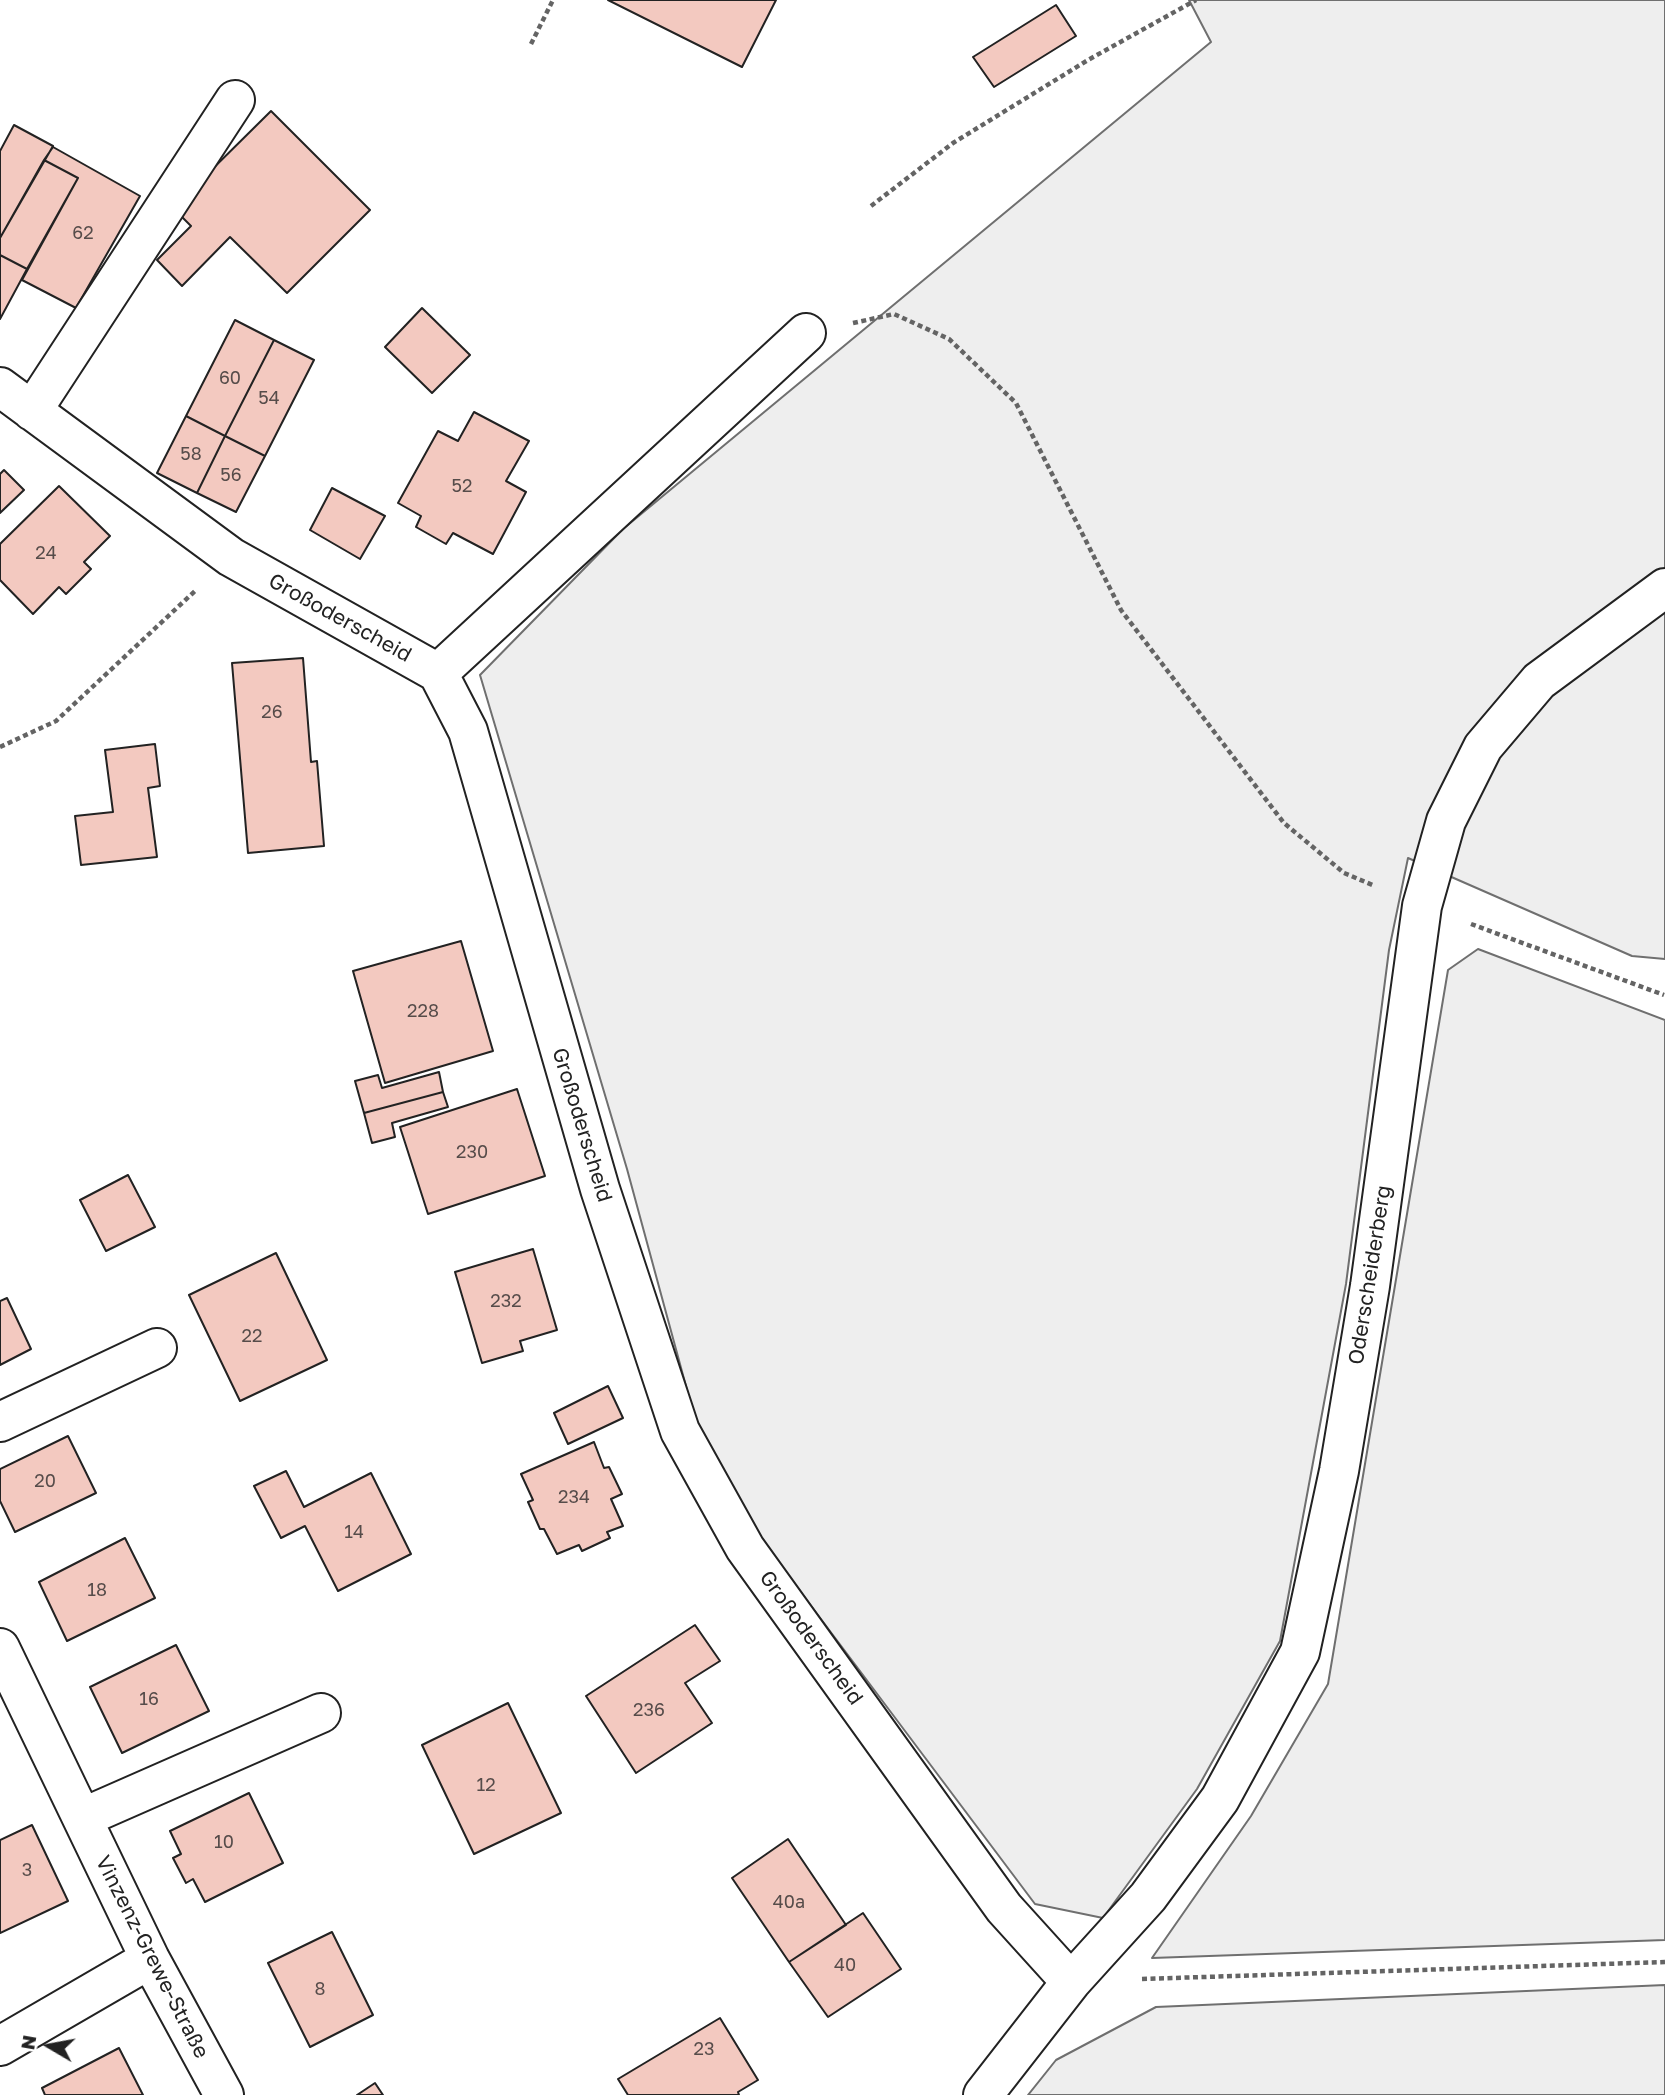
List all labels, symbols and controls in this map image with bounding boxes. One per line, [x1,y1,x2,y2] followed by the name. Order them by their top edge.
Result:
[72,222,94,244] house number: 62
[219,367,241,389] house number: 60
[258,387,280,409] house number: 54
[180,443,202,465] house number: 58
[220,464,242,486] house number: 56
[452,475,472,497] house number: 52
[35,542,57,564] house number: 24
[264,568,416,668] street label: Großoderscheid
[261,701,283,723] house number: 26
[407,1000,439,1022] house number: 228
[547,1045,617,1205] street label: Großoderscheid
[456,1141,488,1163] house number: 230
[1343,1183,1397,1367] street label: Oderscheiderberg
[490,1290,522,1312] house number: 232
[242,1325,262,1347] house number: 22
[34,1470,56,1492] house number: 20
[558,1486,590,1508] house number: 234
[344,1521,364,1543] house number: 14
[754,1566,868,1710] street label: Großoderscheid
[87,1579,107,1601] house number: 18
[139,1688,159,1710] house number: 16
[633,1699,665,1721] house number: 236
[476,1774,496,1796] house number: 12
[214,1831,234,1853] house number: 10
[90,1851,214,2063] street label: Vinzenz-Grewe-Straße
[22,1859,32,1881] house number: 3
[773,1891,805,1913] house number: 40a
[834,1954,856,1976] house number: 40
[315,1978,325,2000] house number: 8
[14,2011,84,2081] north arrow
[15,2033,40,2051] text: N
[694,2038,714,2060] house number: 23

